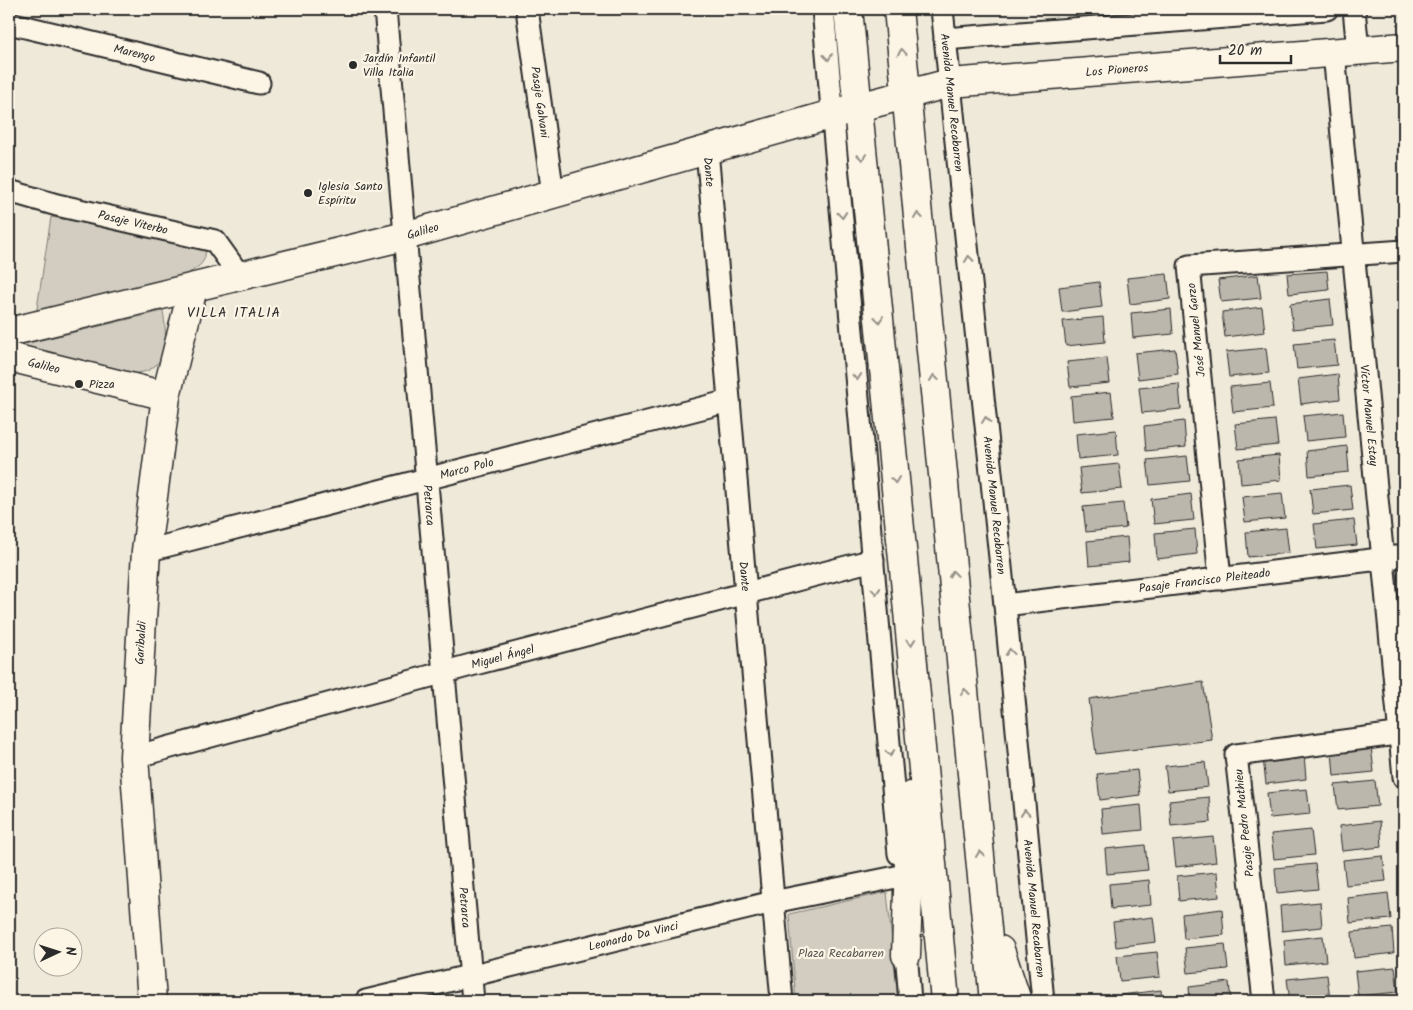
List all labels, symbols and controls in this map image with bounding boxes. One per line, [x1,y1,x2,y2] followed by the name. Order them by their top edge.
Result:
[935,32,968,173] street label: Avenida Manuel Recabarren
[1220,32,1292,64] scale bar
[112,39,157,68] street label: Marengo
[1228,39,1262,63] text: 20 m
[897,47,908,55] one-way arrow
[363,49,435,82] place label: Jardín Infantil Villa Italia
[822,54,833,62] one-way arrow
[1085,58,1149,82] street label: Los Pioneros
[347,59,359,71] marker: Jardín Infantil Villa Italia
[525,65,554,140] street label: Pasaje Galvani
[856,153,867,161] one-way arrow
[698,156,719,188] street label: Dante
[318,177,383,210] place label: Iglesia Santo Espíritu
[302,187,314,199] marker: Iglesia Santo Espíritu
[96,206,170,240] street label: Pasaje Viterbo
[836,212,847,220] one-way arrow
[913,212,924,220] one-way arrow
[405,218,441,245] street label: Galileo
[964,254,975,262] one-way arrow
[1182,282,1211,378] street label: José Manuel Garzo
[187,302,281,324] district label: VILLA ITALIA
[873,315,884,323] one-way arrow
[26,353,62,379] street label: Galileo
[1354,364,1383,467] street label: Víctor Manuel Estay
[851,373,862,381] one-way arrow
[929,373,940,381] one-way arrow
[89,375,115,394] place label: Pizza
[73,378,85,390] marker: Pizza
[981,416,992,424] one-way arrow
[977,435,1011,575] street label: Avenida Manuel Recabarren
[438,453,496,485] street label: Marco Polo
[889,476,900,484] one-way arrow
[417,484,440,527] street label: Petrarca
[733,561,755,593] street label: Dante
[1138,564,1271,598] street label: Pasaje Francisco Pleiteado
[948,570,959,578] one-way arrow
[870,588,881,596] one-way arrow
[130,619,152,665] street label: Garibaldi
[905,638,916,646] one-way arrow
[469,640,537,675] street label: Miguel Ángel
[1004,647,1015,655] one-way arrow
[959,688,970,696] one-way arrow
[884,749,895,757] one-way arrow
[1229,768,1260,878] street label: Pasaje Pedro Mathieu
[1020,809,1031,817] one-way arrow
[1018,838,1050,978] street label: Avenida Manuel Recabarren
[975,850,986,858] one-way arrow
[453,886,476,929] street label: Petrarca
[587,916,681,957] street label: Leonardo Da Vinci
[32,928,82,978] north arrow
[798,944,884,963] park label: Plaza Recabarren
[59,946,81,956] text: N

